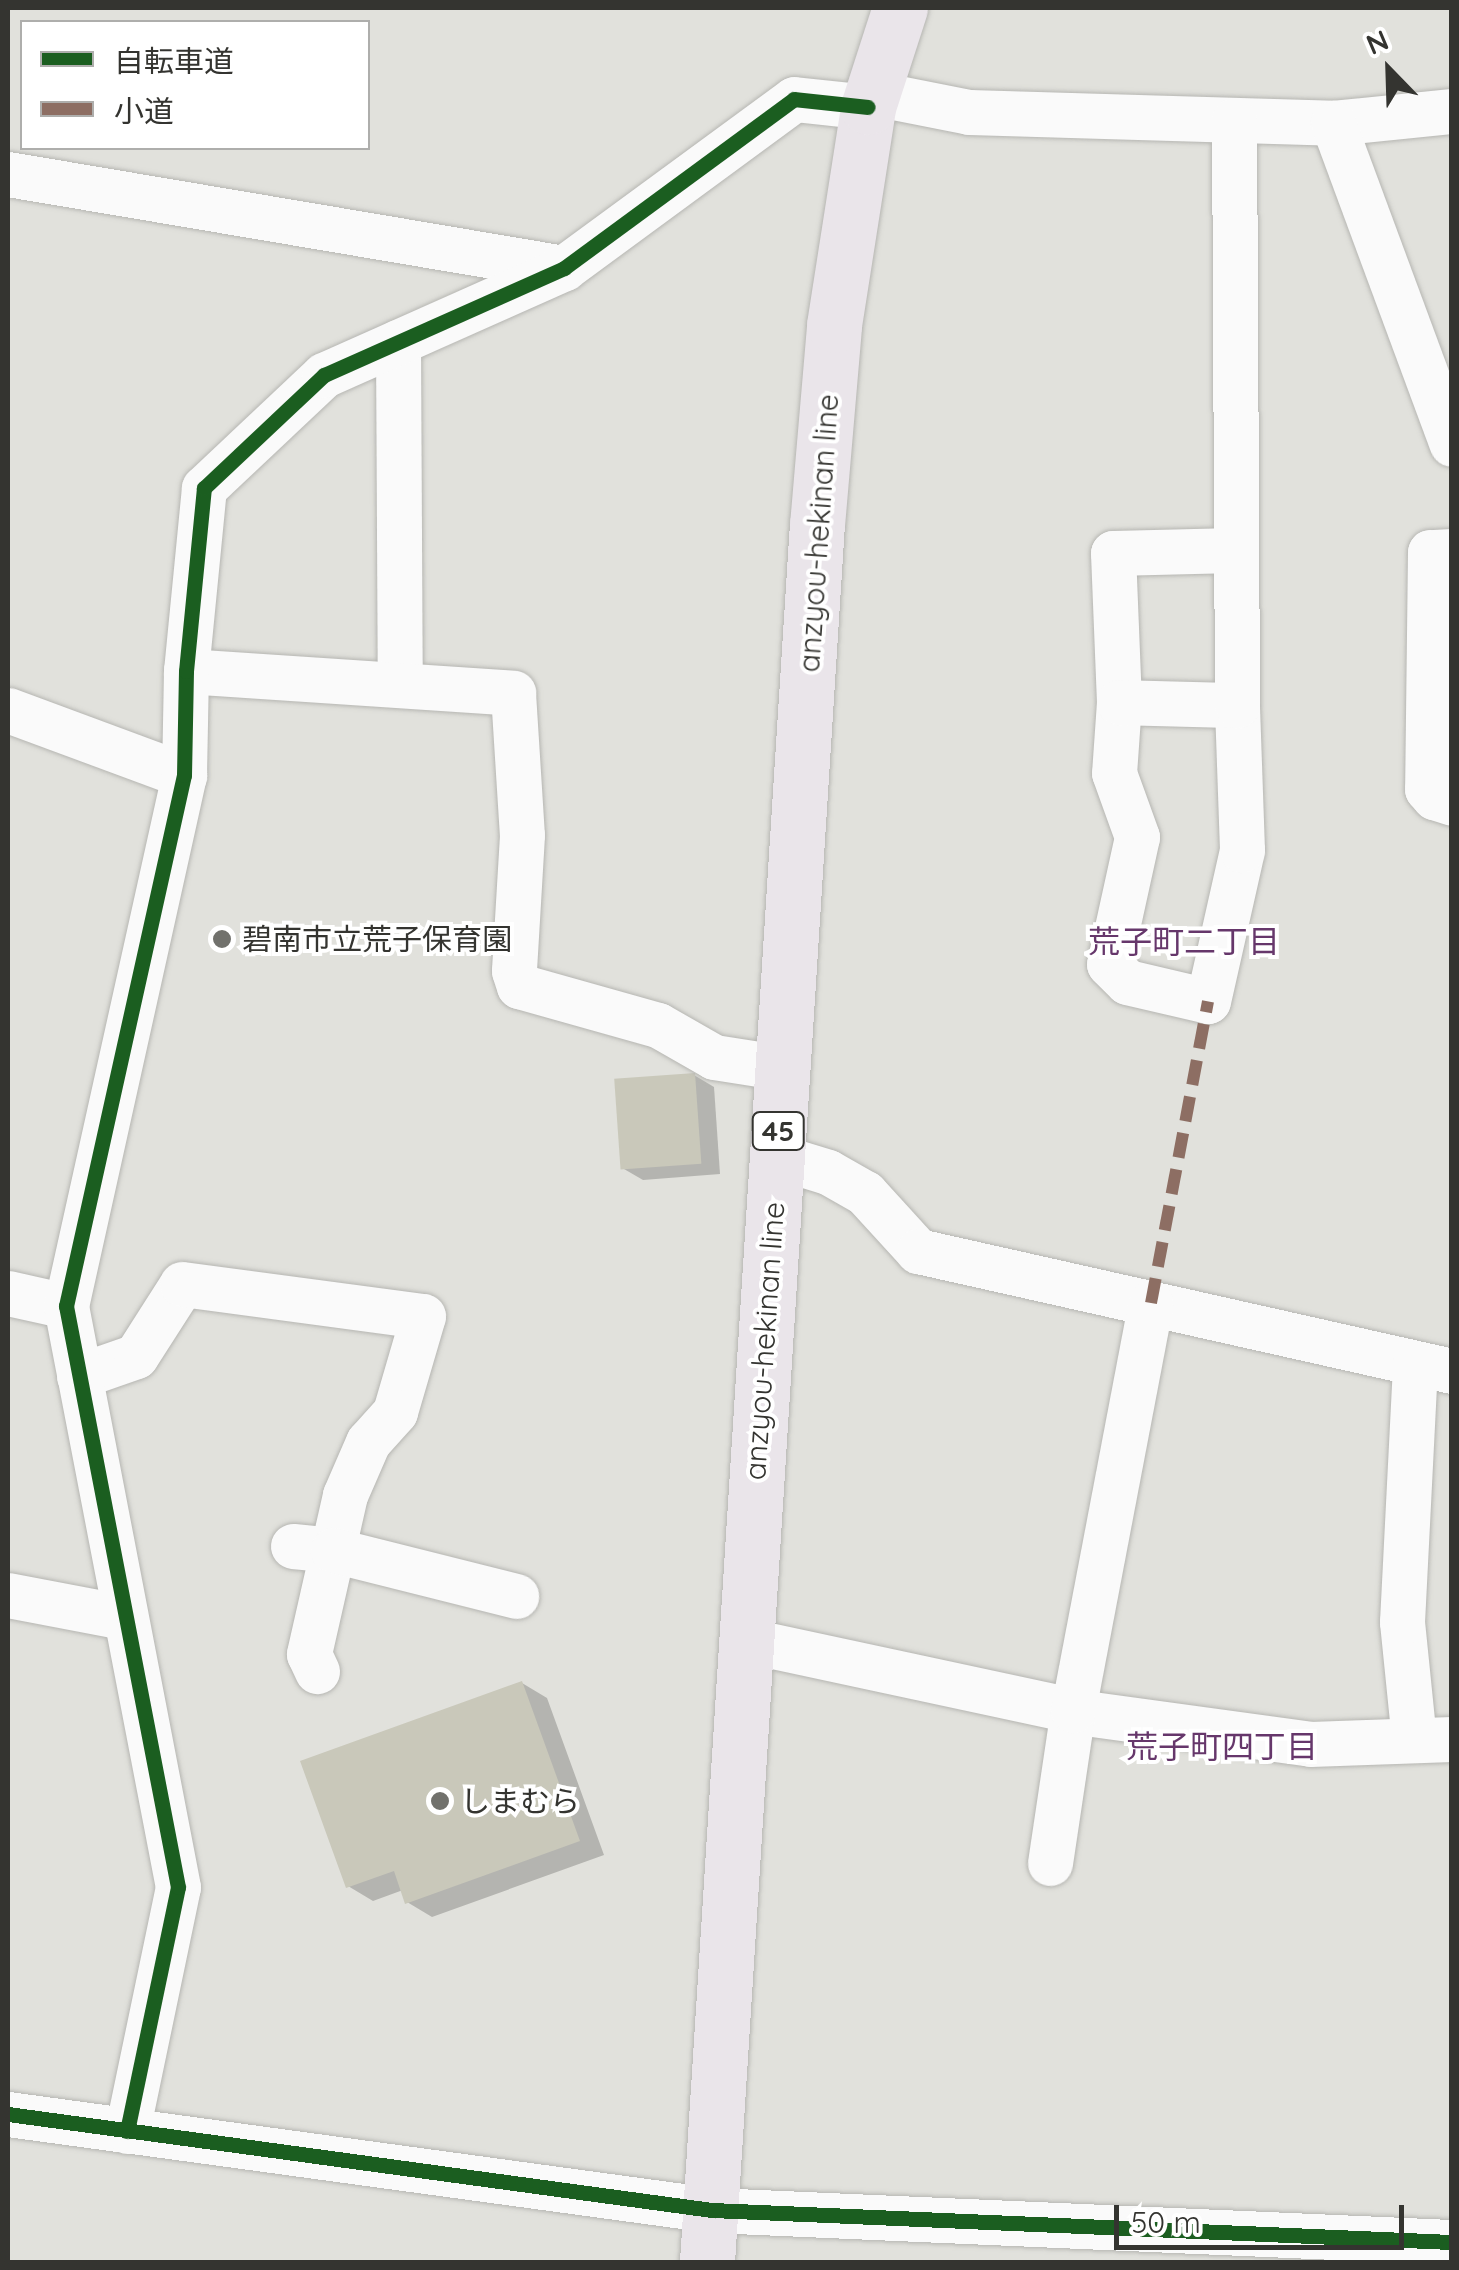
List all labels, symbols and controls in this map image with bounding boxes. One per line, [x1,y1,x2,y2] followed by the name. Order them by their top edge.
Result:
[20,20,370,150] legend
[1339,20,1439,120] north arrow
[1361,22,1393,62] text: N
[114,42,234,80] text: 自転車道
[114,92,174,130] text: 小道
[790,393,846,673] street label: anzyou-hekinan line
[242,921,512,957] place label: 碧南市立荒子保育園
[1088,922,1280,960] district label: 荒子町二丁目
[211,928,233,950] marker: 碧南市立荒子保育園
[750,1108,806,1154] road number: 45
[736,1201,792,1481] street label: anzyou-hekinan line
[1126,1727,1318,1765] district label: 荒子町四丁目
[460,1783,580,1819] place label: しまむら
[429,1790,451,1812] marker: しまむら
[1119,2185,1409,2247] scale bar
[1131,2203,1201,2241] text: 50 m

